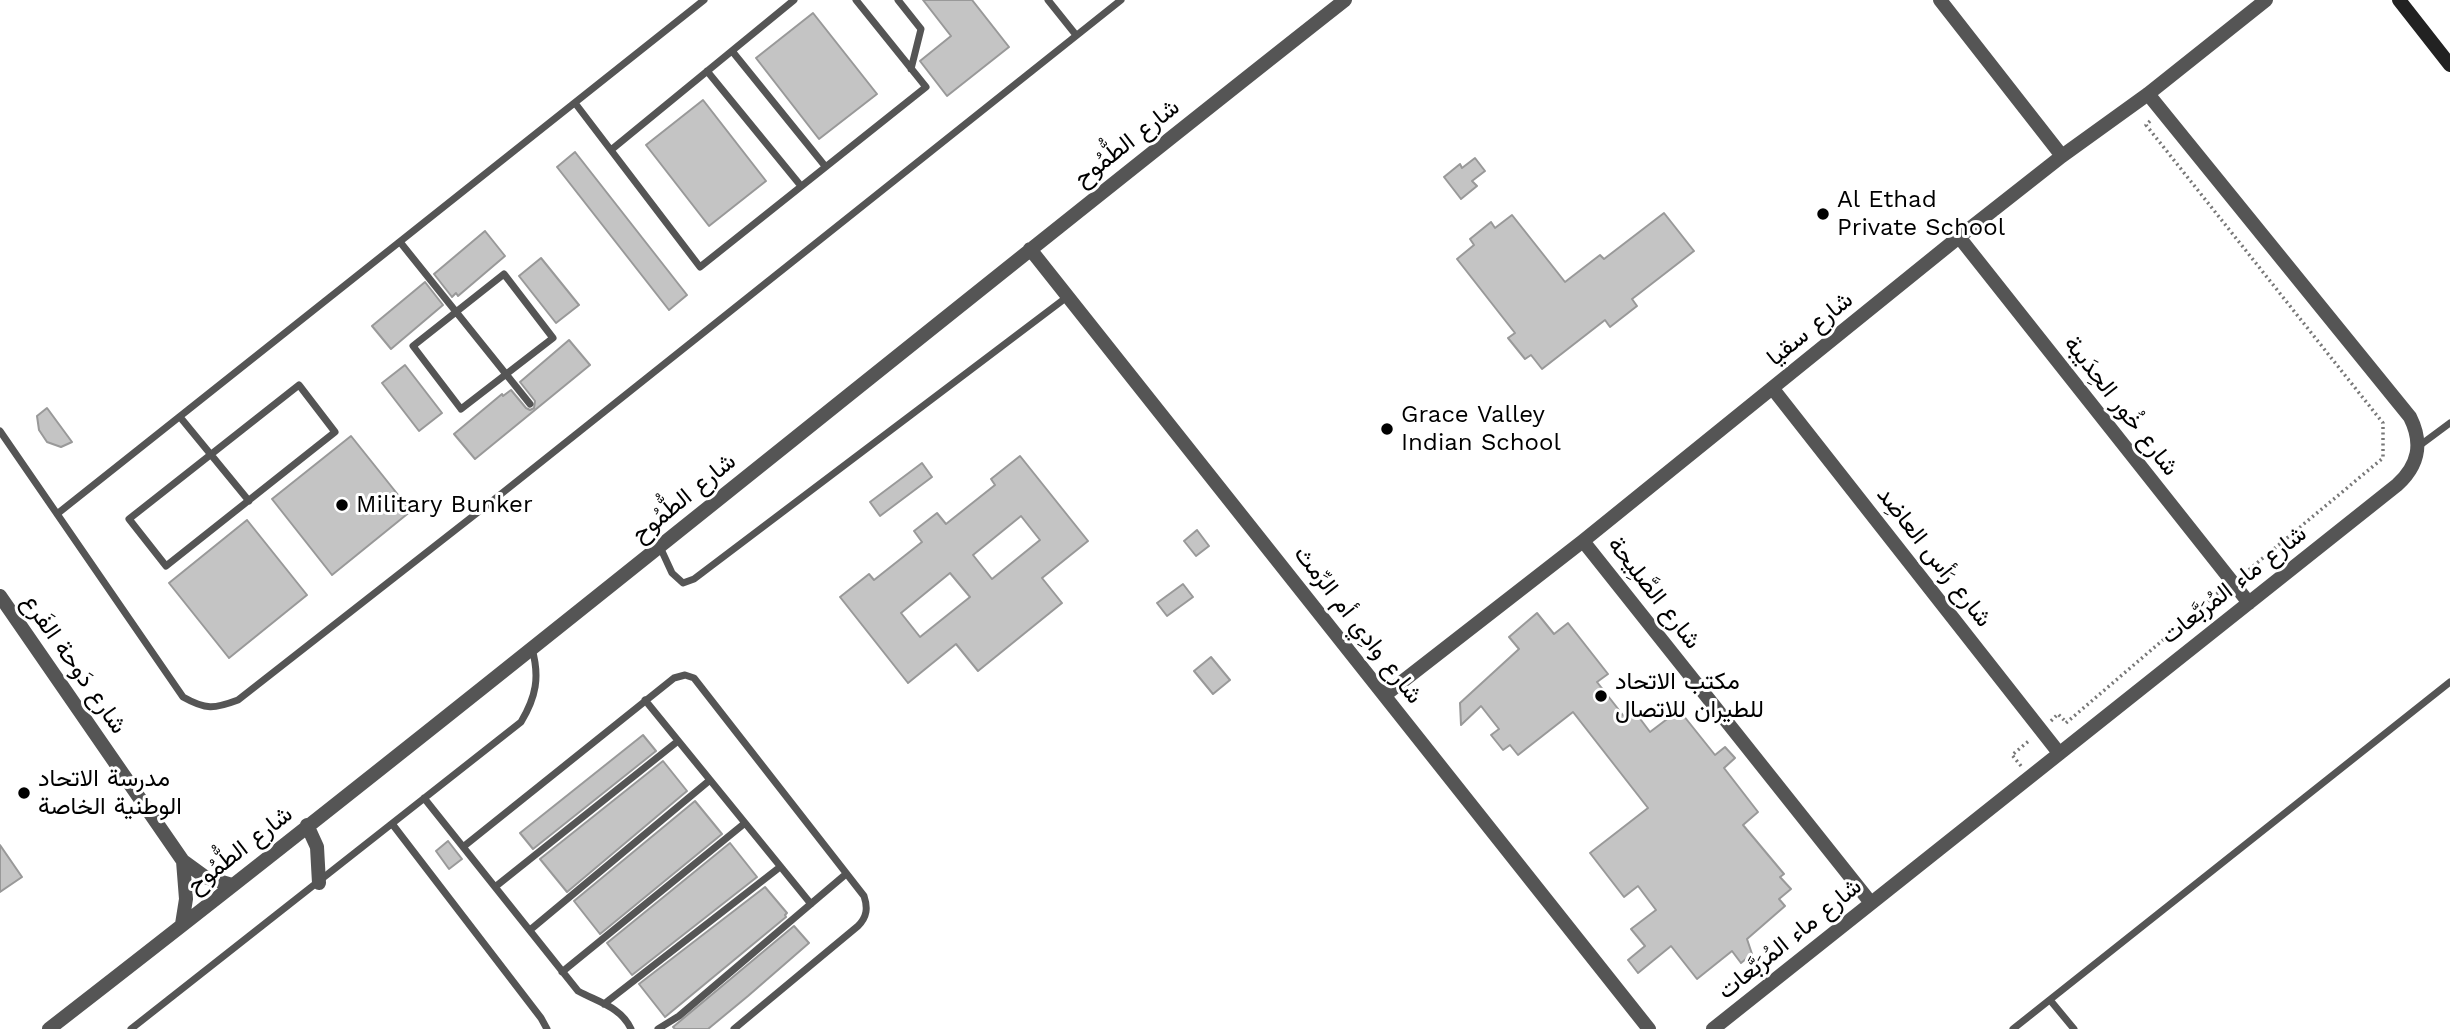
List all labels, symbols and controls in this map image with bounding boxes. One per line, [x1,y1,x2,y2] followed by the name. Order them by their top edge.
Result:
[1069,93,1185,193] street label: شارع الطُّمُوح
[1837,186,2005,242] place label: Al Ethad Private School
[1815,206,1831,222] marker: Al Ethad Private School
[1761,286,1859,372] street label: شارع سقيا
[2057,330,2185,482] street label: شارع خُور الحِدَيبة
[1401,401,1561,457] place label: Grace Valley Indian School
[1379,421,1395,437] marker: Grace Valley Indian School
[626,447,742,549] street label: شارع الطُّمُوح
[1870,481,1998,633] street label: شارع رَأس العاضِد
[356,491,533,519] place label: Military Bunker
[334,497,350,513] marker: Military Bunker
[2156,519,2312,651] street label: شارع ماء المُرَبَّعات
[1601,531,1707,655] street label: شارع الصَّلِيحة
[1287,540,1429,710] street label: شارع وادِي أم الرِّمث
[15,589,133,739] street label: شارع دَوحة الفَرع
[1615,668,1764,724] place label: مكتب الاتحاد للطيران للاتصال
[1593,688,1609,704] marker: مكتب الاتحاد للطيران للاتصال
[38,765,182,821] place label: مدرسة الاتحاد الوطنية الخاصة
[16,785,32,801] marker: مدرسة الاتحاد الوطنية الخاصة
[182,800,298,900] street label: شارع الطُّمُوح
[1712,872,1868,1006] street label: شارع ماء المُرَبَّعات

